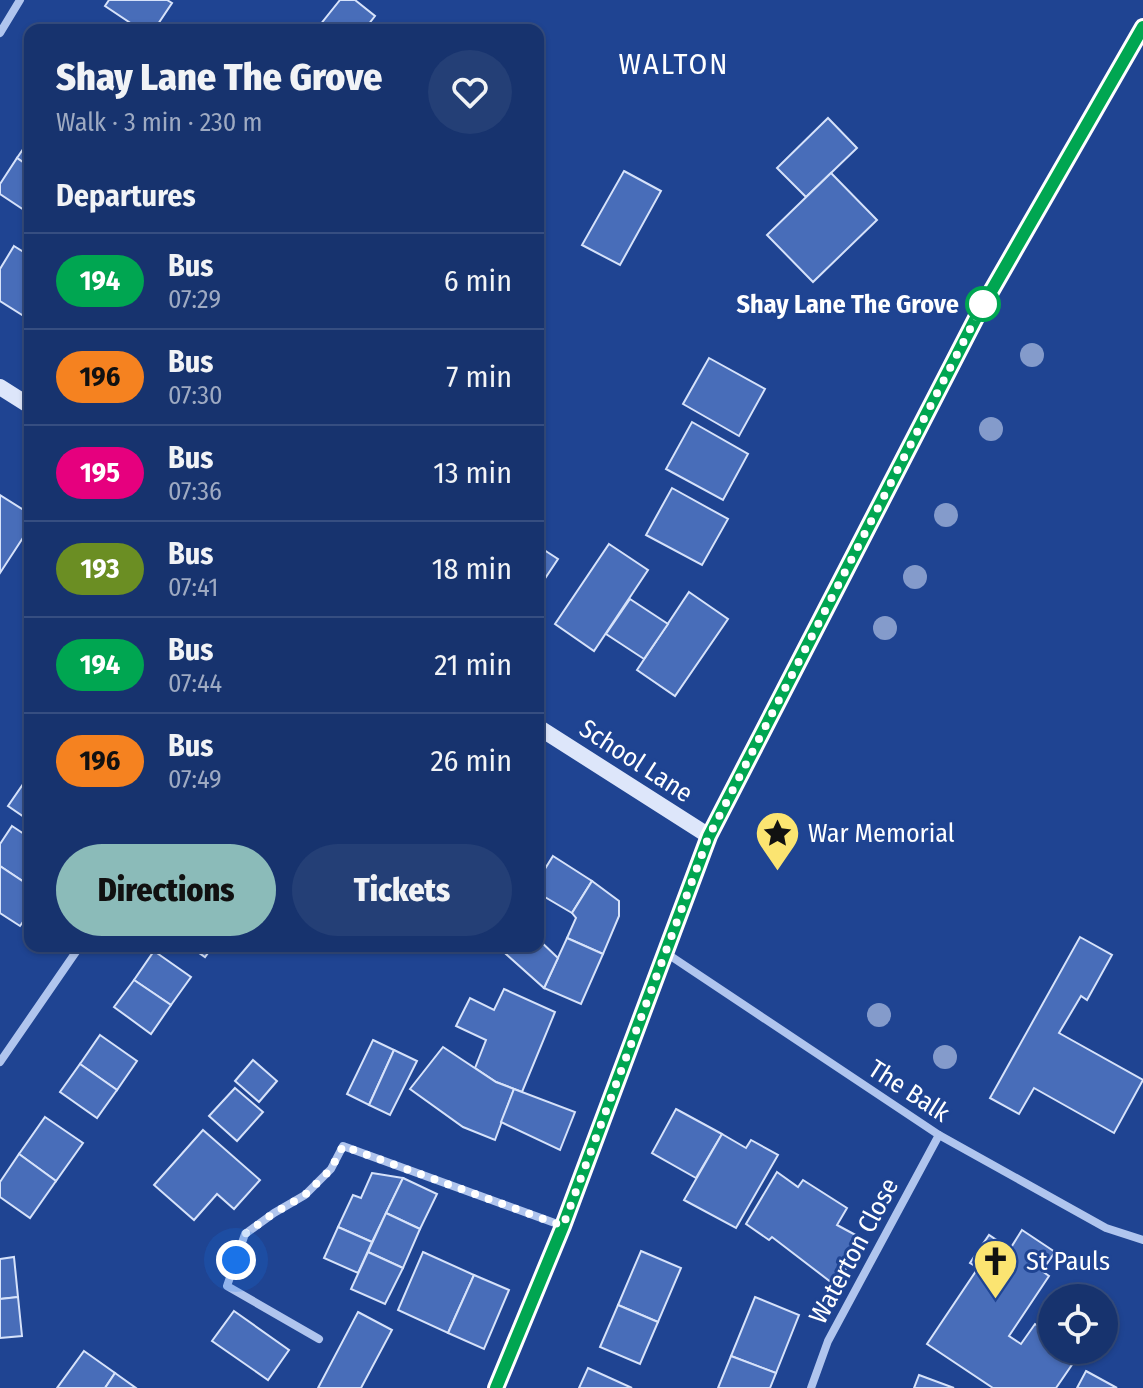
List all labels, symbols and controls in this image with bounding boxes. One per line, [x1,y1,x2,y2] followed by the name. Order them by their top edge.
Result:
[619,46,729,82] district label: WALTON
[428,50,512,134] button: heart
[56,54,382,100] text: Shay Lane The Grove
[56,107,263,138] text: Walk · 3 min · 230 m
[56,178,196,214] text: Departures
[168,248,213,284] text: Bus
[444,263,512,299] text: 6 min
[80,264,120,297] text: 194
[168,284,221,315] text: 07:29
[966,287,1000,321] marker: Shay Lane The Grove
[737,289,959,320] place label: Shay Lane The Grove
[168,344,213,380] text: Bus
[446,359,512,395] text: 7 min
[80,360,120,393] text: 196
[168,380,223,411] text: 07:30
[168,440,213,476] text: Bus
[433,455,512,491] text: 13 min
[80,456,120,489] text: 195
[168,476,222,507] text: 07:36
[168,536,213,572] text: Bus
[432,551,512,587] text: 18 min
[80,552,120,585] text: 193
[168,572,218,603] text: 07:41
[168,632,213,668] text: Bus
[434,647,512,683] text: 21 min
[80,648,120,681] text: 194
[168,668,222,699] text: 07:44
[574,713,698,809] street label: School Lane
[168,728,213,764] text: Bus
[430,743,512,779] text: 26 min
[80,744,120,777] text: 196
[168,764,222,795] text: 07:49
[753,809,801,872] place icon: War Memorial
[808,818,955,849] place label: War Memorial
[56,844,276,936] button: Directions
[292,844,512,936] button: Tickets
[863,1053,956,1129] street label: The Balk
[803,1173,905,1329] street label: Waterton Close
[971,1237,1019,1300] church icon: St Pauls
[216,1240,256,1280] your location
[1026,1246,1110,1277] place label: St Pauls
[1038,1284,1118,1364] map controls
[1038,1284,1118,1364] button: locate

